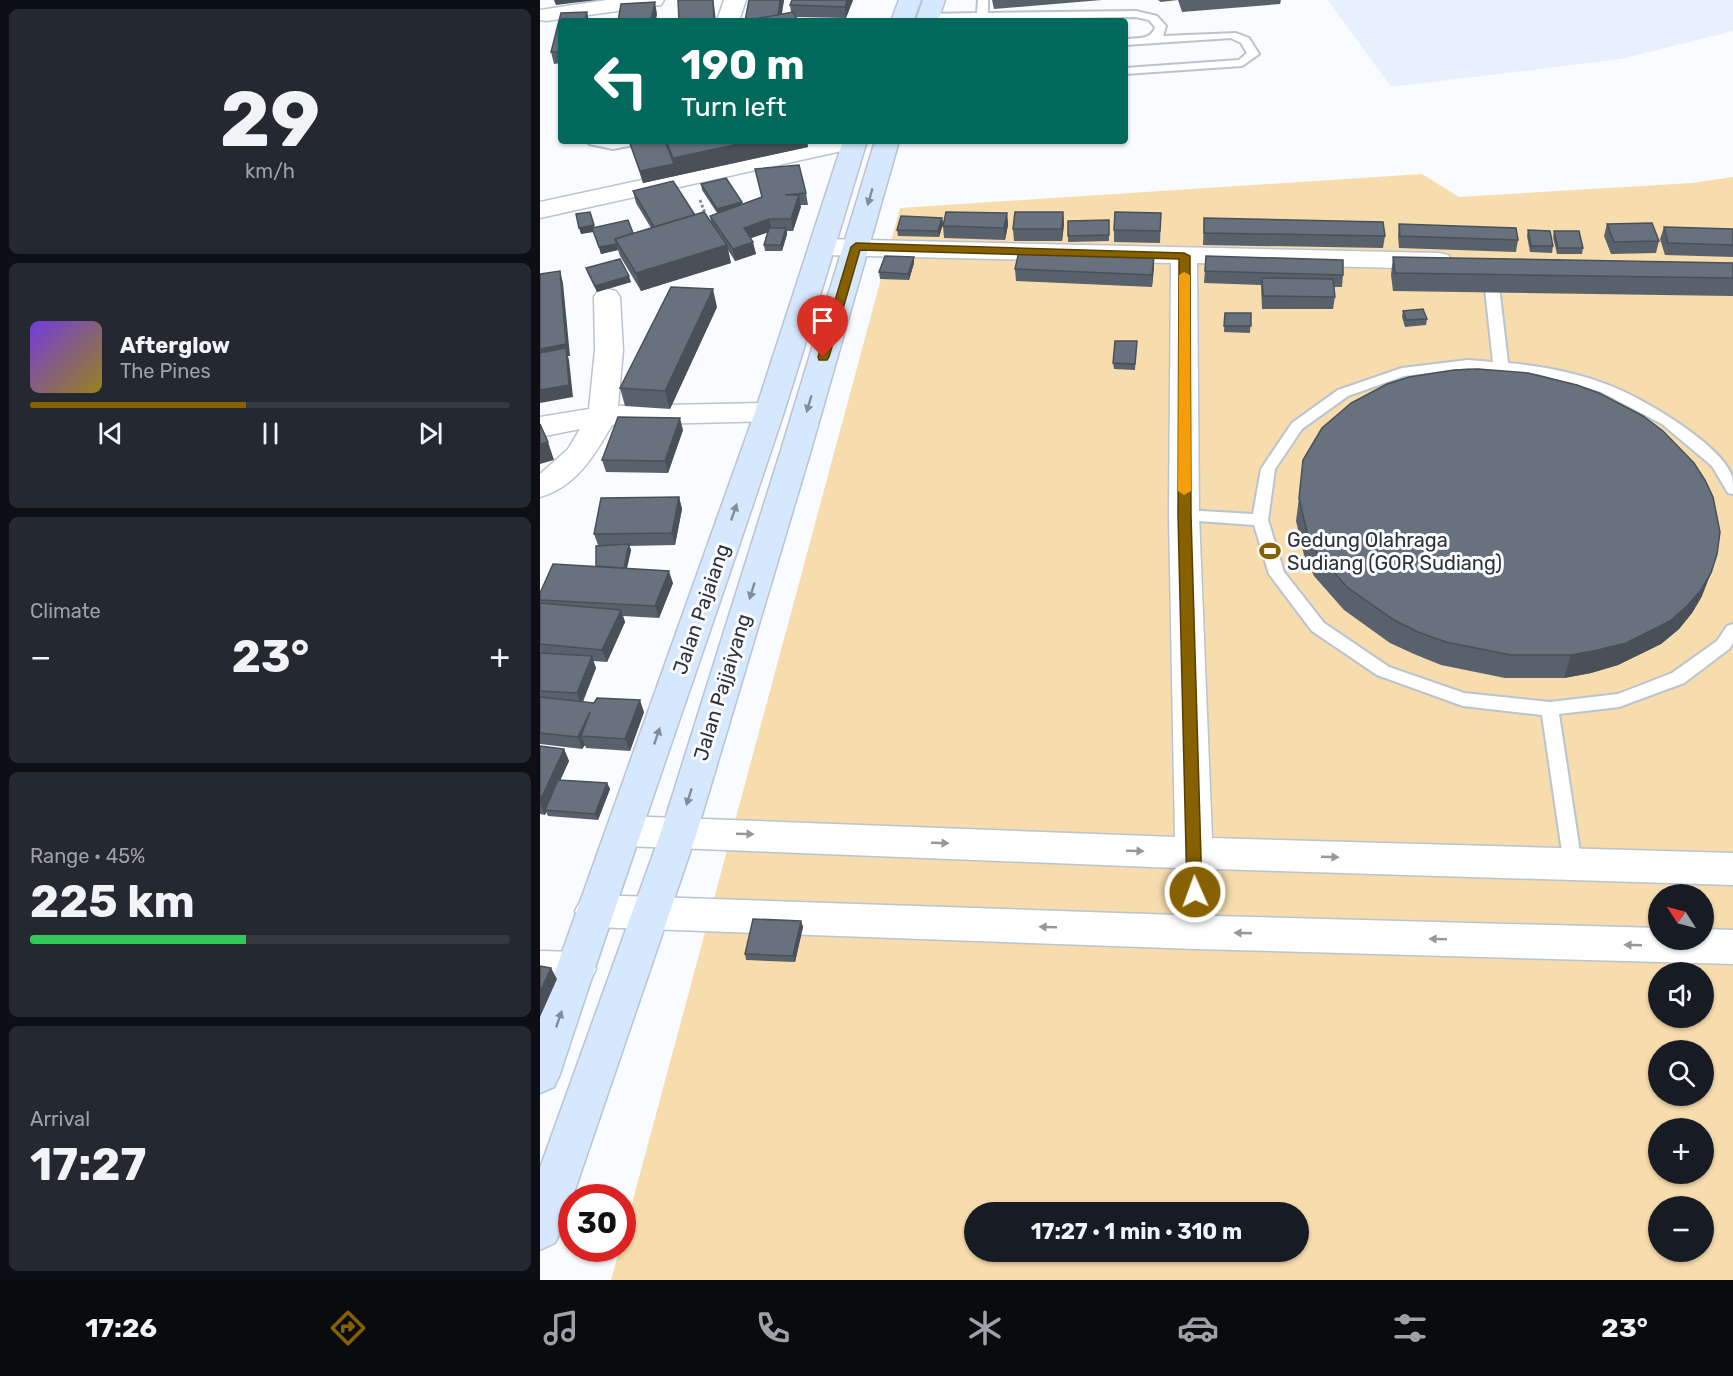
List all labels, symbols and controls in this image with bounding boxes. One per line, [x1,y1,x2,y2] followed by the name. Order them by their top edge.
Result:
[681,40,805,90] text: 190 m
[582,42,660,120] icon: left
[220,73,320,166] text: 29
[681,91,786,123] text: Turn left
[245,159,295,183] text: km/h
[865,188,874,206] one-way arrow
[797,295,848,357] pin
[806,304,839,337] icon: arrive
[120,332,230,359] text: Afterglow
[120,359,211,383] text: The Pines
[804,395,813,413] one-way arrow
[94,417,127,450] icon: previous
[254,417,287,450] icon: pause
[414,417,447,450] icon: next
[730,503,740,521] one-way arrow
[1287,528,1502,575] place label: Gedung Olahraga Sudiang (GOR Sudiang)
[1258,539,1282,563] sports icon: Gedung Olahraga Sudiang (GOR Sudiang)
[667,541,735,677] street label: Jalan Pajaiang
[747,582,756,600] one-way arrow
[30,599,101,623] text: Climate
[688,611,756,763] street label: Jalan Pajjaiyang
[232,630,309,683] text: 23°
[30,637,51,676] text: −
[489,637,510,676] text: +
[653,727,662,745] one-way arrow
[684,788,693,806] one-way arrow
[736,830,755,839] one-way arrow
[931,838,950,847] one-way arrow
[30,844,145,868] text: Range · 45%
[1126,846,1145,855] one-way arrow
[1320,853,1339,862] one-way arrow
[1163,860,1227,924] position arrow
[30,875,195,928] text: 225 km
[1648,884,1714,950] north arrow
[1648,884,1714,1262] map controls
[1038,922,1057,931] one-way arrow
[1233,929,1252,938] one-way arrow
[1428,934,1447,944] one-way arrow
[1623,940,1642,949] one-way arrow
[1648,962,1714,1028] button: sound
[554,1010,564,1028] one-way arrow
[1648,1040,1714,1106] button: search
[30,1107,90,1131] text: Arrival
[1648,1118,1714,1184] button: +
[30,1138,146,1191] text: 17:27
[558,1184,636,1262] speed limit sign: 30
[1648,1196,1714,1262] button: −
[1031,1218,1242,1245] text: 17:27 · 1 min · 310 m
[327,1307,369,1349] icon: directions
[540,1307,582,1349] icon: music
[752,1307,794,1349] icon: phone
[964,1307,1006,1349] icon: climate
[1177,1307,1219,1349] icon: car
[1389,1307,1431,1349] icon: filters
[85,1312,157,1344] text: 17:26
[1601,1312,1648,1344] text: 23°

